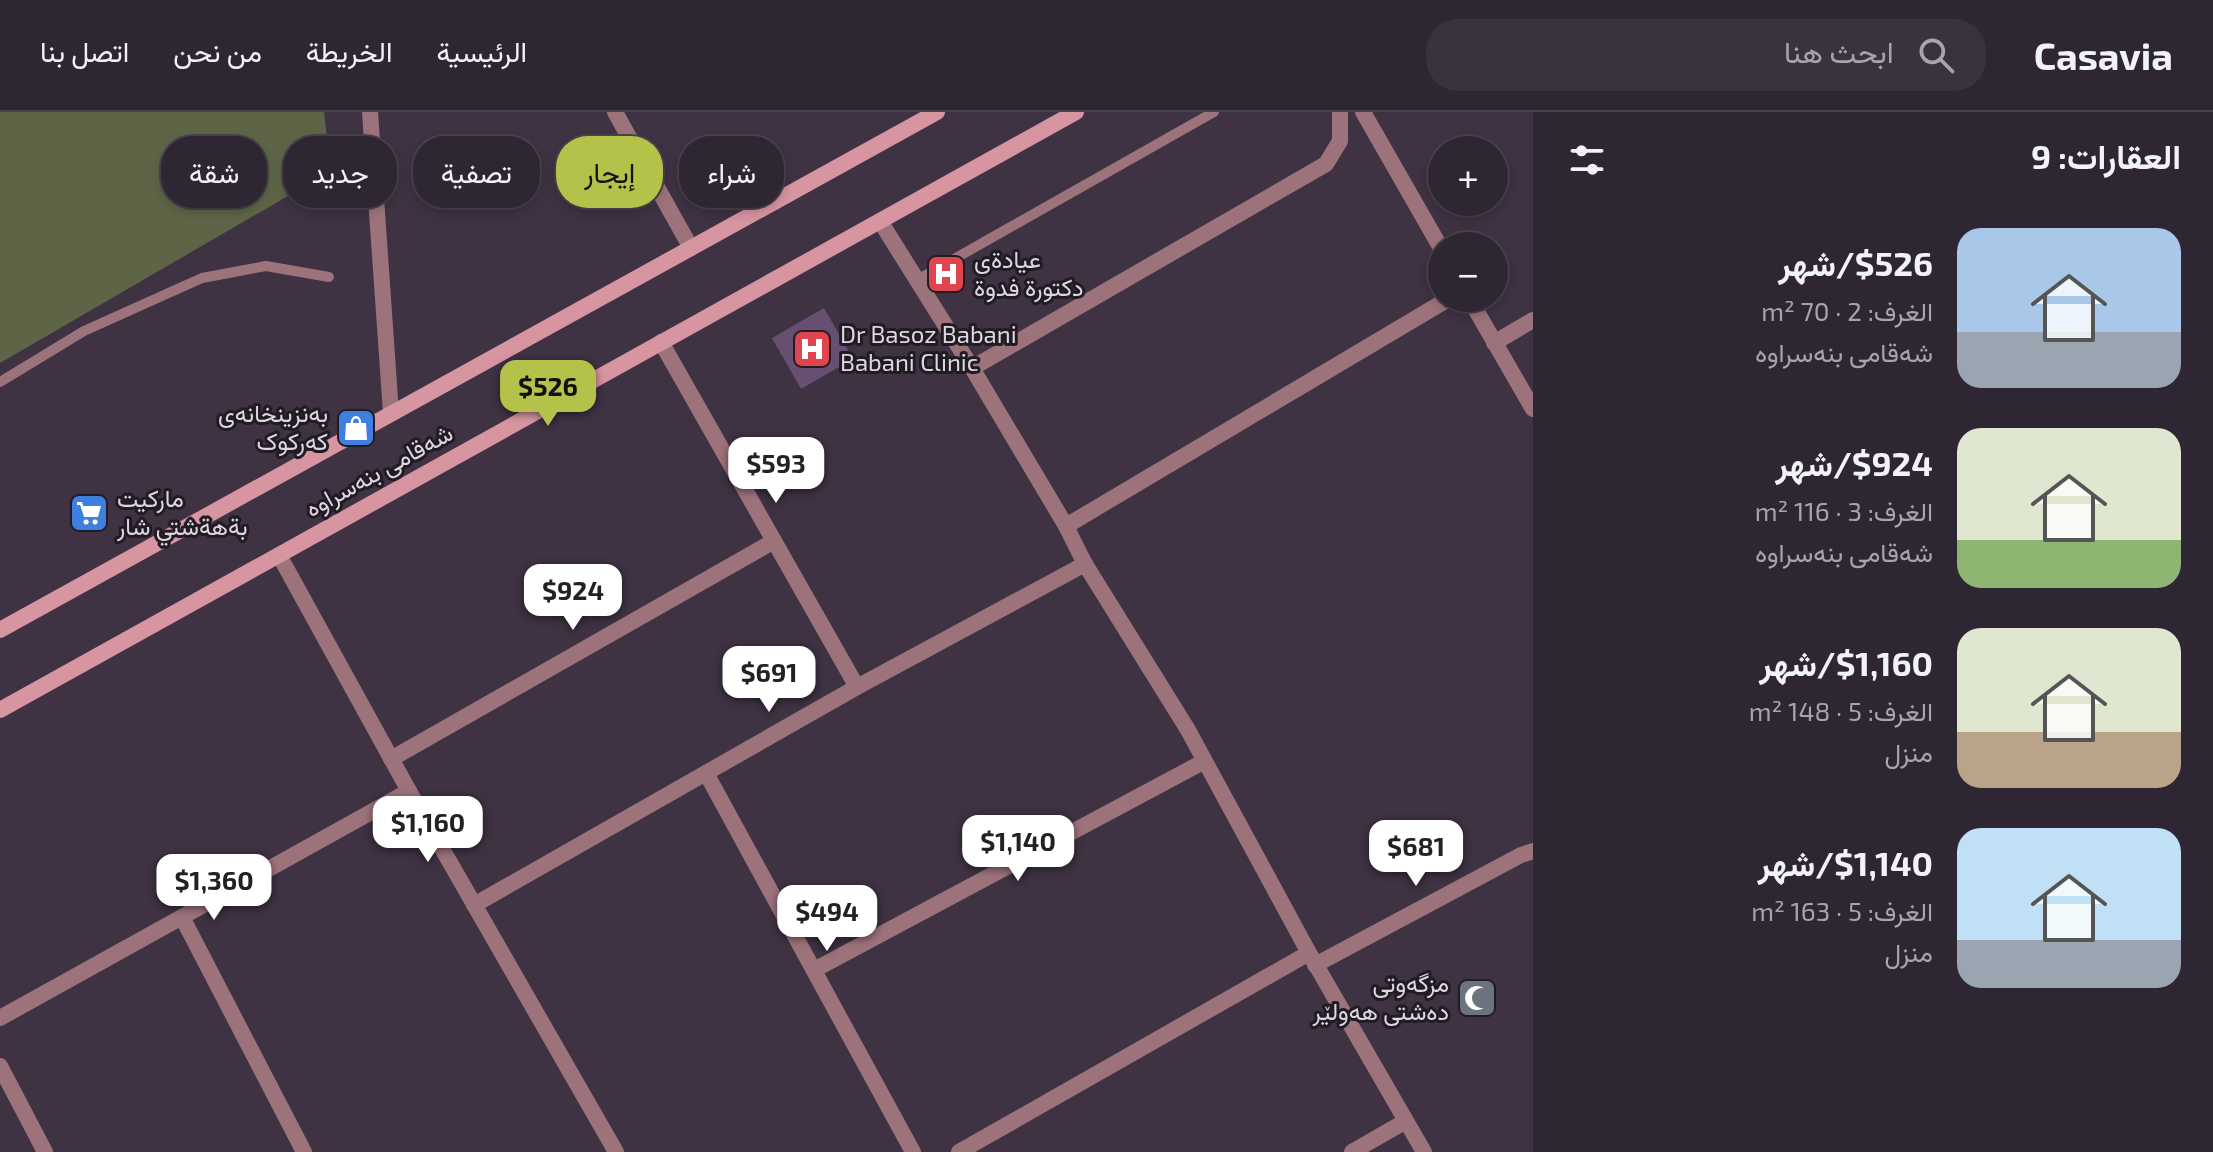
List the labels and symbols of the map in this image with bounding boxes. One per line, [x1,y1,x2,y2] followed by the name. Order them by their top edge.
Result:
[974,244,1084,303] place label: عيادةی دكتورة فدوة
[925,253,967,295] hospital icon: عيادةی دكتورة فدوة
[840,319,1017,376] place label: Dr Basoz Babani Babani Clinic
[791,328,833,370] hospital icon: Dr Basoz Babani Babani Clinic
[501,360,595,428] pin: $526
[218,398,328,457] place label: بەنزینخانەی کەرکوک
[335,407,377,449] shop icon: بەنزینخانەی کەرکوک
[299,417,458,524] street label: شەقامی بنەسراوە
[729,437,823,505] pin: $593
[116,483,248,546] place label: ماركيت بةهةشتي شار
[68,492,110,534] supermarket icon: ماركيت بةهةشتي شار
[526,564,620,632] pin: $924
[722,646,816,714] pin: $691
[363,796,493,864] pin: $1,160
[953,815,1083,883] pin: $1,140
[1369,820,1463,888] pin: $681
[149,854,279,922] pin: $1,360
[780,885,874,953] pin: $494
[1311,968,1449,1027] place label: مزگه‌وتی ده‌شتی هه‌ولێر
[1456,977,1498,1019] mosque icon: مزگه‌وتی ده‌شتی هه‌ولێر

